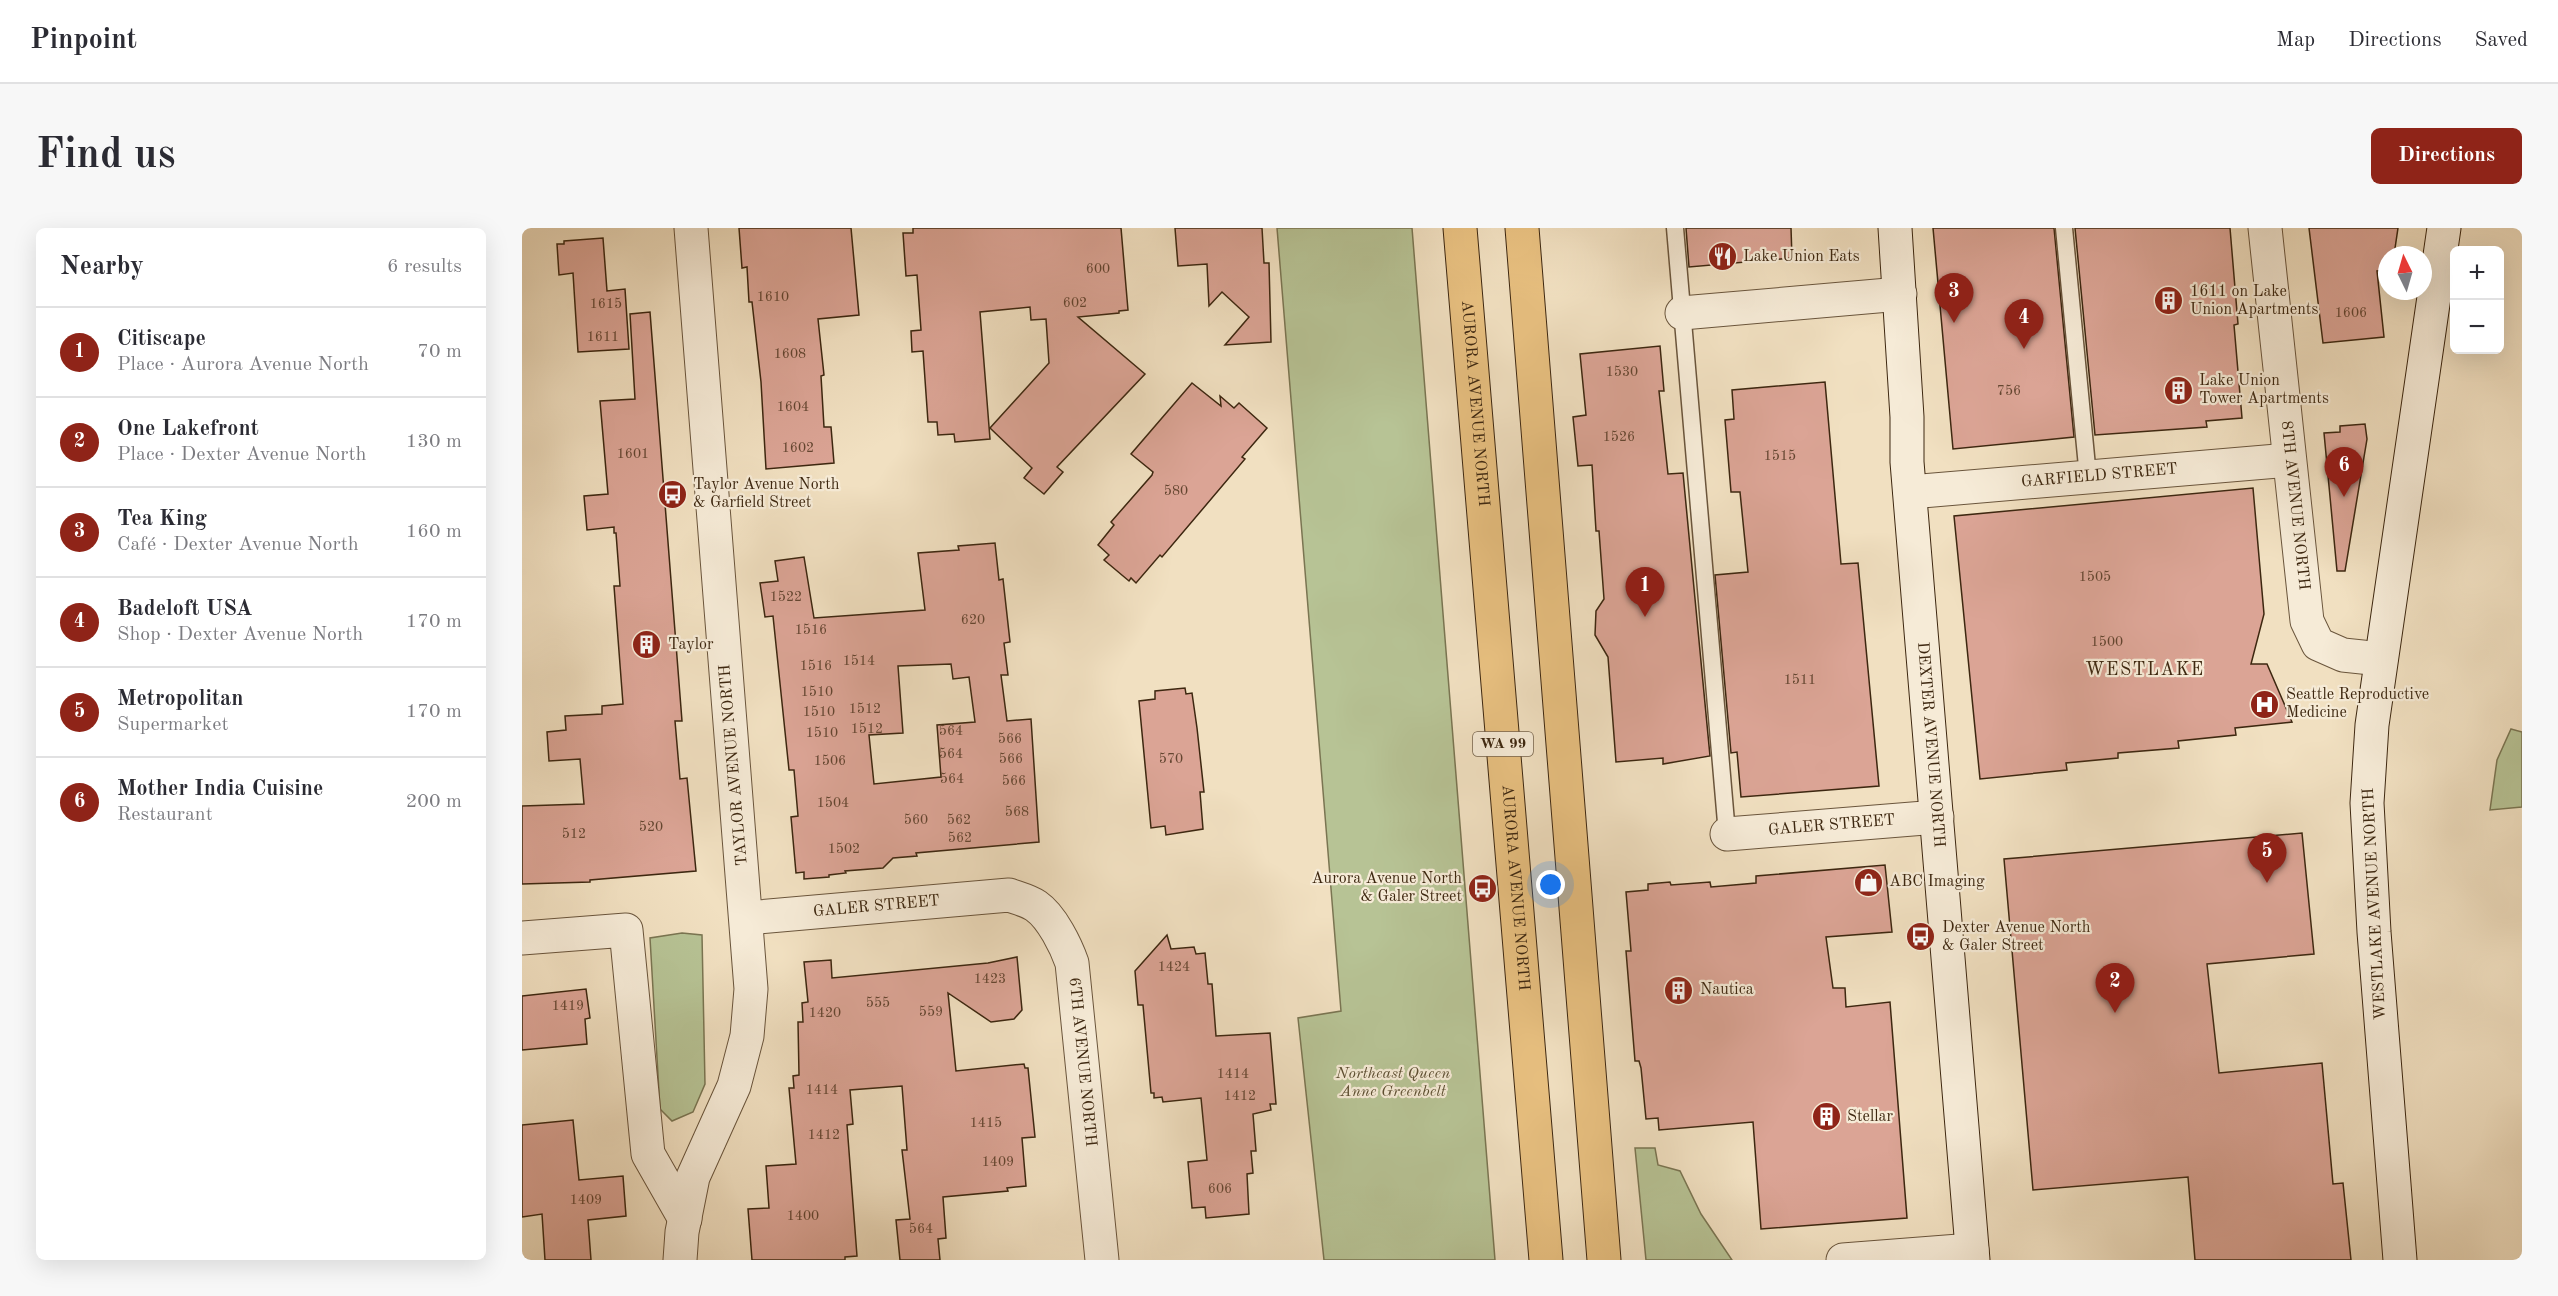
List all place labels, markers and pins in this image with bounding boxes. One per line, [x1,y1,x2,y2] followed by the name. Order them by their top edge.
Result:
[1706,241,1738,273] restaurant icon: Lake Union Eats
[1743,249,1860,265] place label: Lake Union Eats
[1934,274,1974,323] pin: 3
[2190,284,2318,318] place label: 1611 on Lake Union Apartments
[2153,285,2185,317] building icon: 1611 on Lake Union Apartments
[2004,300,2044,349] pin: 4
[2199,373,2329,407] place label: Lake Union Tower Apartments
[2162,374,2194,406] building icon: Lake Union Tower Apartments
[2324,448,2364,497] pin: 6
[693,477,840,511] place label: Taylor Avenue North & Garfield Street
[656,478,688,510] bus stop icon: Taylor Avenue North & Garfield Street
[1626,568,1664,617] pin: 1
[631,629,663,661] building icon: Taylor
[668,637,714,653] place label: Taylor
[2286,687,2429,721] place label: Seattle Reproductive Medicine
[2249,688,2281,720] hospital icon: Seattle Reproductive Medicine
[2248,834,2286,883] pin: 5
[1852,866,1884,898] shop icon: ABC Imaging
[1311,871,1462,905] place label: Aurora Avenue North & Galer Street
[1467,872,1499,904] bus stop icon: Aurora Avenue North & Galer Street
[1889,874,1985,890] place label: ABC Imaging
[1942,920,2091,954] place label: Dexter Avenue North & Galer Street
[1905,921,1937,953] bus stop icon: Dexter Avenue North & Galer Street
[2096,964,2134,1013] pin: 2
[1663,974,1695,1006] building icon: Nautica
[1700,982,1754,998] place label: Nautica
[1810,1101,1842,1133] building icon: Stellar
[1847,1109,1893,1125] place label: Stellar

